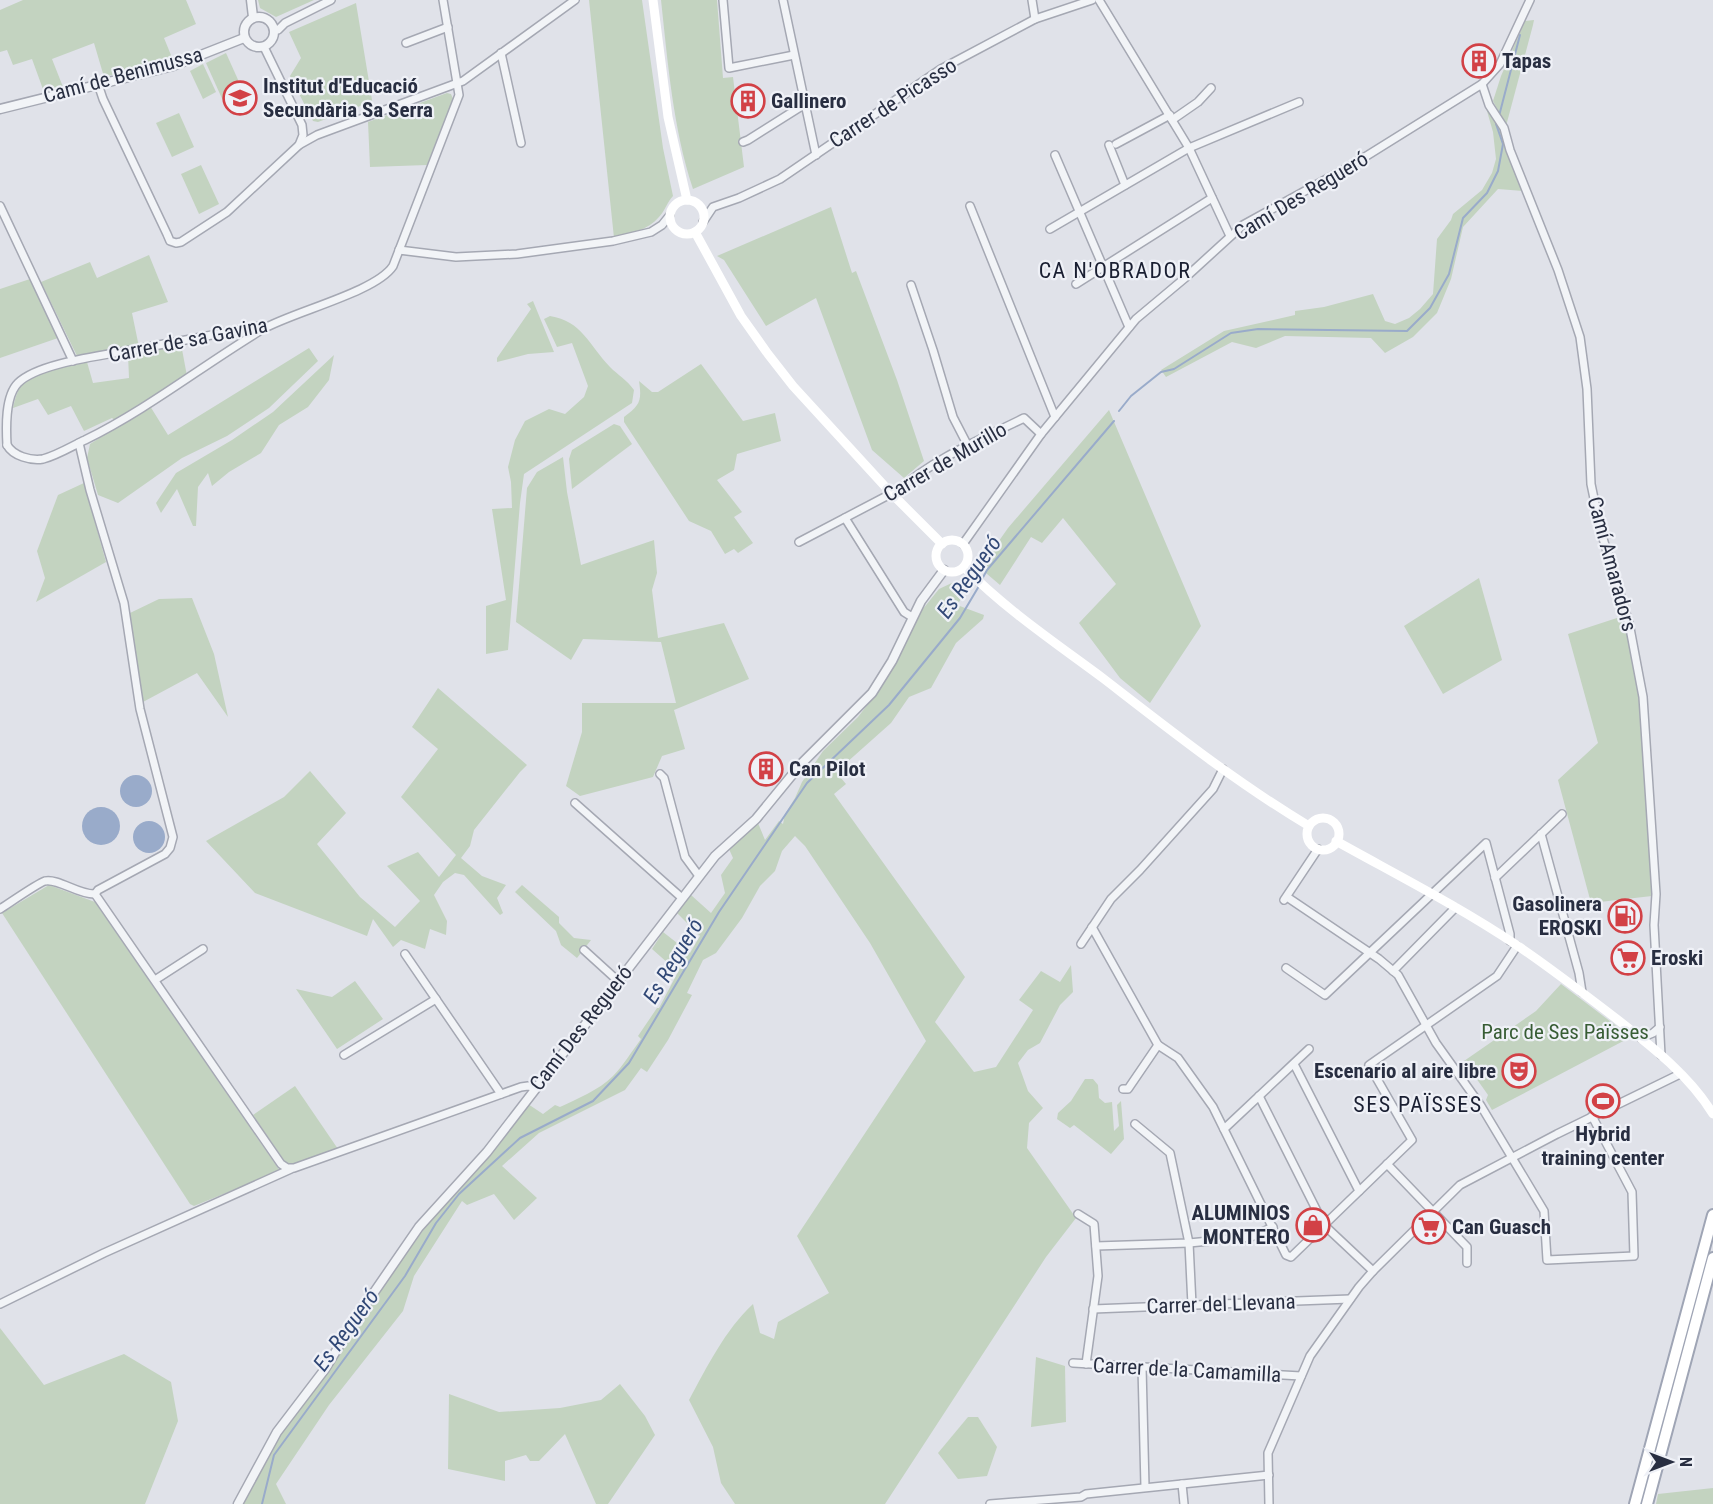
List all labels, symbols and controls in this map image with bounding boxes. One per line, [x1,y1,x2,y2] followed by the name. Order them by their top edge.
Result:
[41,42,205,108] street label: Camí de Benimussa
[1461,43,1497,79] building icon: Tapas
[1502,49,1551,73] place label: Tapas
[825,53,961,153] street label: Carrer de Picasso
[263,74,433,122] place label: Institut d'Educació Secundària Sa Serra
[222,80,258,116] school or university icon: Institut d'Educació Secundària Sa Serra
[730,83,766,119] building icon: Gallinero
[771,89,846,113] place label: Gallinero
[1230,147,1372,245] street label: Camí Des Regueró
[1039,258,1191,283] district label: CA N'OBRADOR
[106,313,270,367] street label: Carrer de sa Gavina
[879,417,1011,507] street label: Carrer de Murillo
[1582,494,1642,634] street label: Camí Amaradors
[932,531,1007,623] water label: Es Regueró
[748,751,784,787] building icon: Can Pilot
[789,757,865,781] place label: Can Pilot
[1512,892,1602,940] place label: Gasolinera EROSKI
[1607,898,1643,934] fuel station icon: Gasolinera EROSKI
[638,914,708,1008] water label: Es Regueró
[1610,940,1646,976] supermarket icon: Eroski
[1651,946,1703,970] place label: Eroski
[525,961,637,1095] street label: Camí Des Regueró
[1481,1020,1649,1044] park label: Parc de Ses Païsses
[1501,1053,1537,1089] theatre icon: Escenario al aire libre
[1314,1059,1496,1083] place label: Escenario al aire libre
[1585,1083,1621,1119] sports icon: Hybrid training center
[1353,1092,1483,1117] district label: SES PAÏSSES
[1541,1122,1665,1170] place label: Hybrid training center
[1192,1201,1290,1249] place label: ALUMINIOS MONTERO
[1295,1207,1331,1243] shop icon: ALUMINIOS MONTERO
[1411,1209,1447,1245] supermarket icon: Can Guasch
[1452,1215,1551,1239] place label: Can Guasch
[308,1284,384,1376] water label: Es Regueró
[1146,1289,1296,1319] street label: Carrer del Llevana
[1092,1353,1282,1387] street label: Carrer de la Camamilla
[1641,1432,1701,1492] north arrow
[1676,1457,1695,1467] text: N

